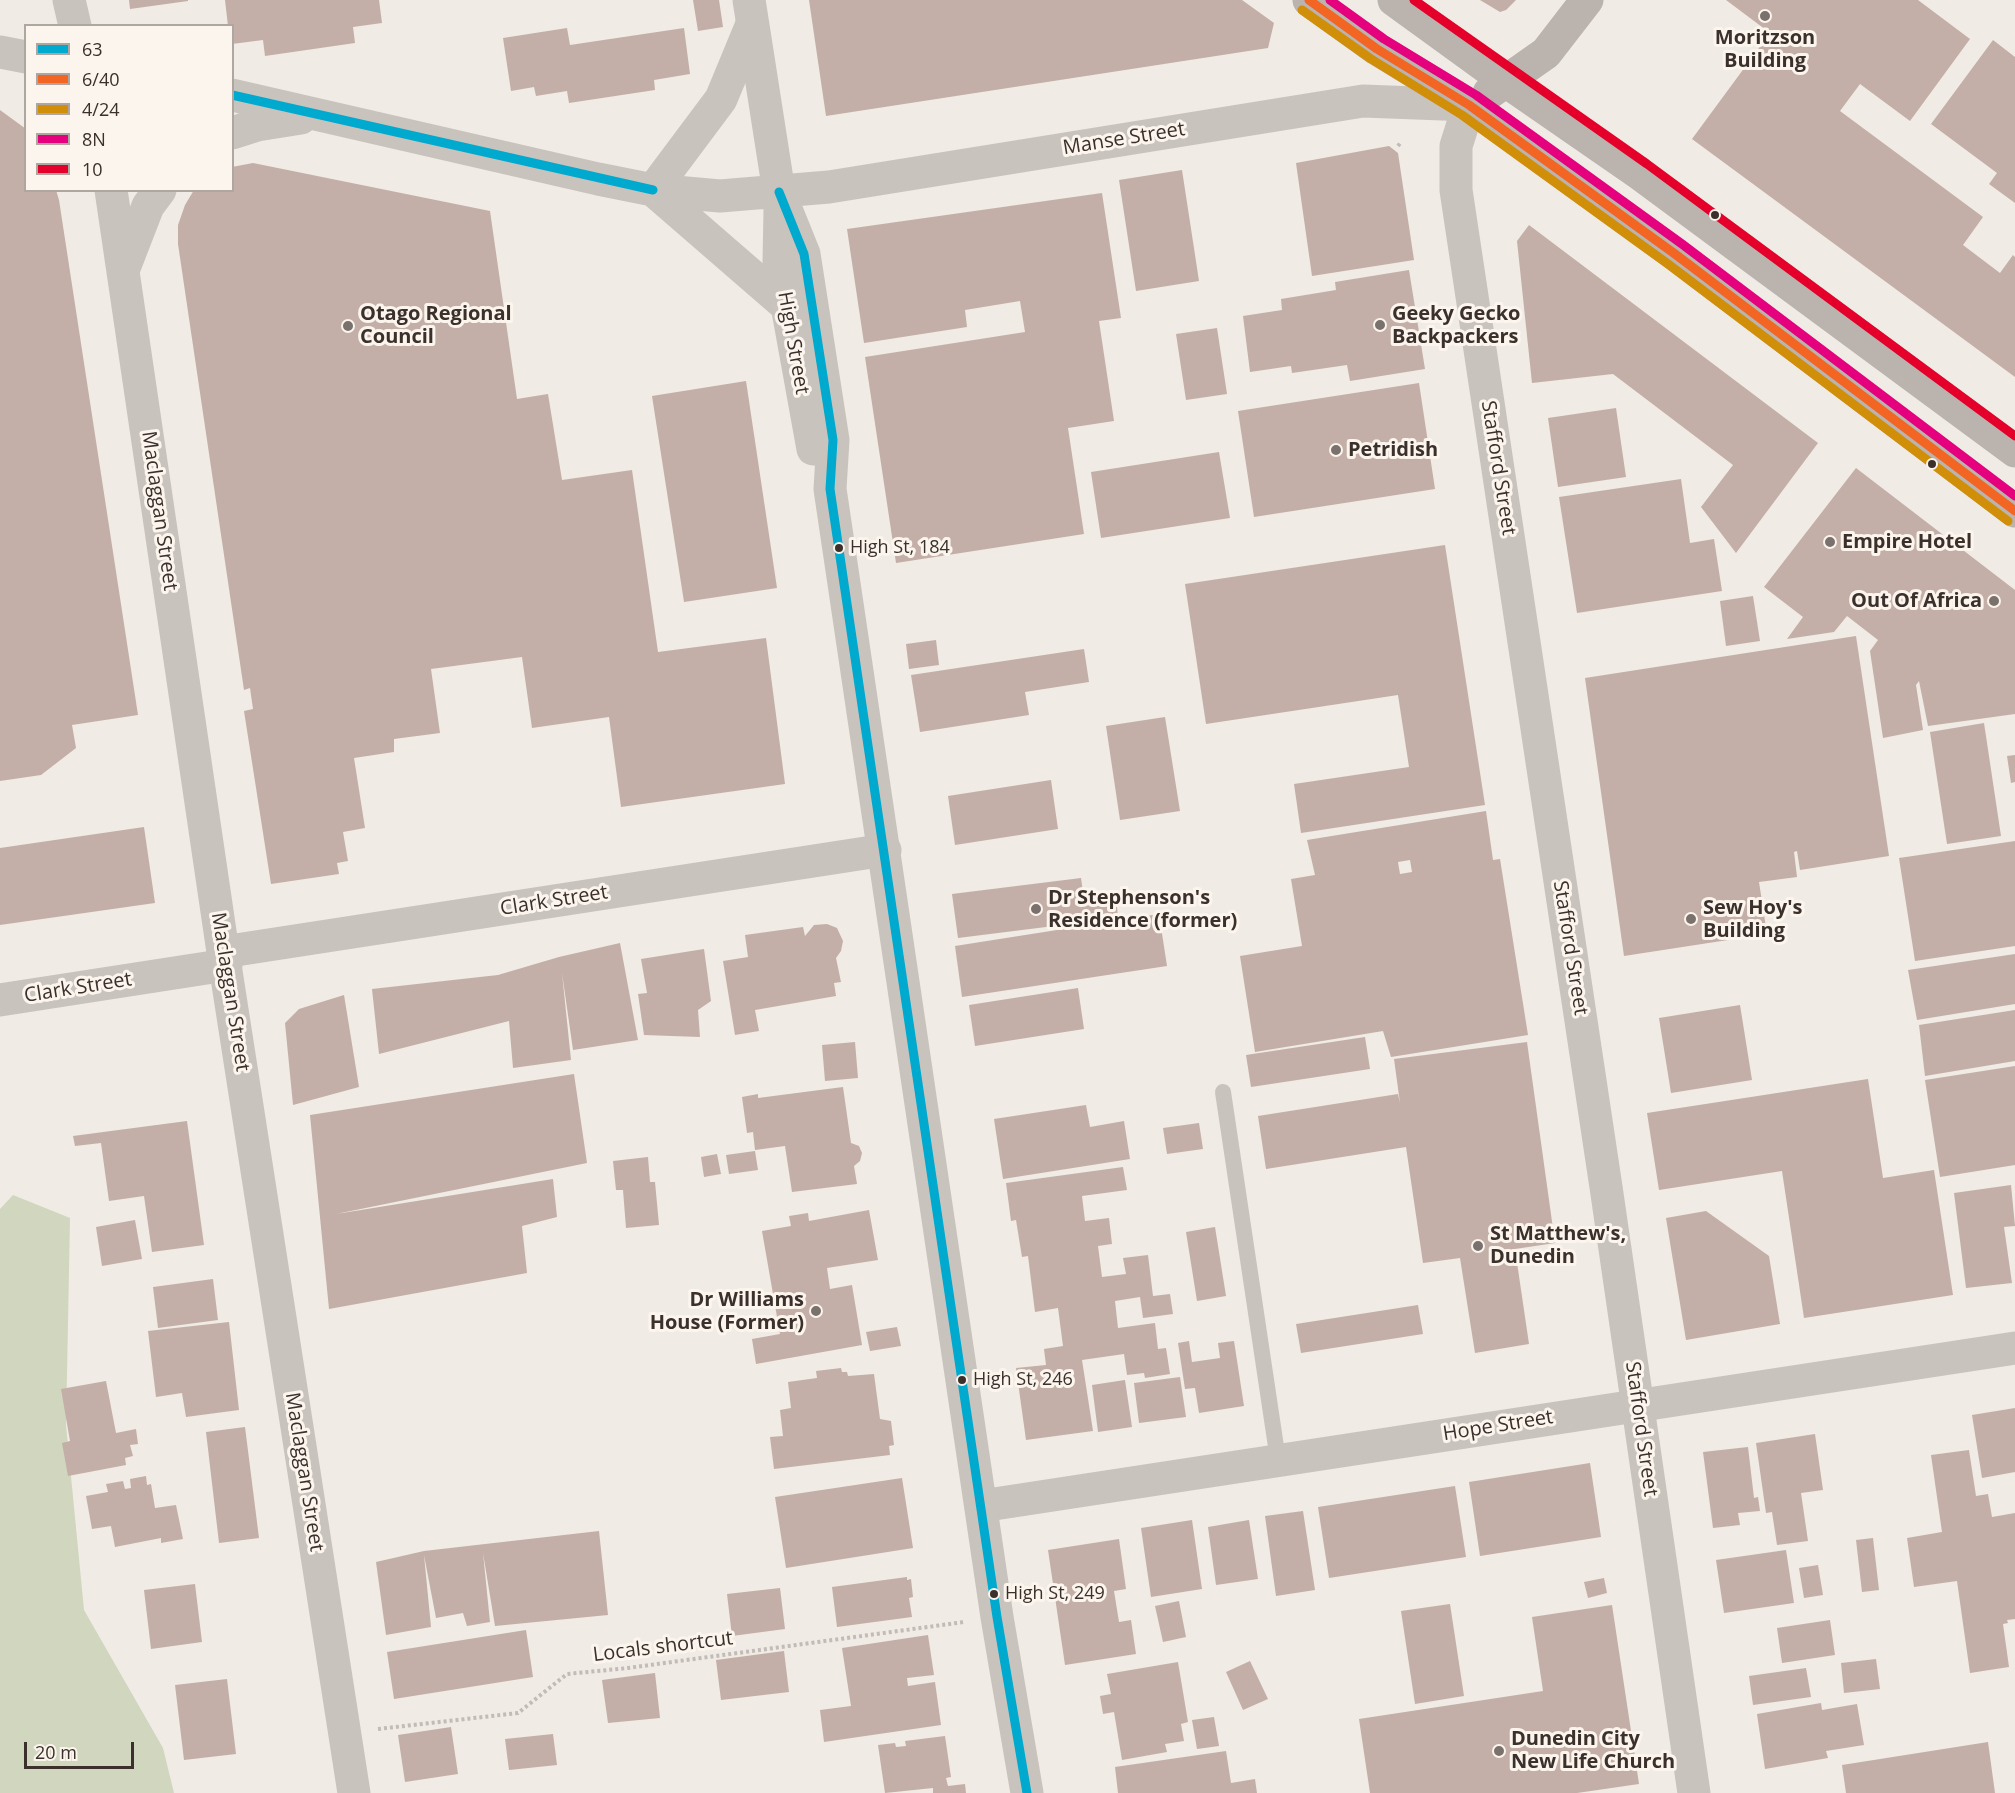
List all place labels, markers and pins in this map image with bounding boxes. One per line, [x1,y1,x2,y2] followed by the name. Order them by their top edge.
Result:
[1758,9,1772,23] marker: Moritzson Building
[1715,26,1815,73] place label: Moritzson Building
[1709,209,1721,221] unlabelled marker
[360,302,512,349] place label: Otago Regional Council
[1392,302,1520,349] place label: Geeky Gecko Backpackers
[1373,318,1387,332] marker: Geeky Gecko Backpackers
[341,319,355,333] marker: Otago Regional Council
[1348,438,1438,462] place label: Petridish
[1329,443,1343,457] marker: Petridish
[1926,458,1938,470] unlabelled marker
[1842,530,1972,554] place label: Empire Hotel
[1823,535,1837,549] marker: Empire Hotel
[850,537,950,559] place label: High St, 184
[833,542,845,554] marker: High St, 184
[1851,589,1982,613] place label: Out Of Africa
[1987,594,2001,608] marker: Out Of Africa
[1048,886,1237,933] place label: Dr Stephenson's Residence (former)
[1703,896,1802,943] place label: Sew Hoy's Building
[1029,902,1043,916] marker: Dr Stephenson's Residence (former)
[1684,912,1698,926] marker: Sew Hoy's Building
[1490,1222,1626,1269] place label: St Matthew's, Dunedin
[1471,1239,1485,1253] marker: St Matthew's, Dunedin
[650,1288,804,1335] place label: Dr Williams House (Former)
[809,1304,823,1318] marker: Dr Williams House (Former)
[973,1369,1073,1391] place label: High St, 246
[956,1374,968,1386] marker: High St, 246
[1005,1583,1105,1605] place label: High St, 249
[988,1588,1000,1600] marker: High St, 249
[1511,1727,1675,1774] place label: Dunedin City New Life Church
[1492,1744,1506,1758] marker: Dunedin City New Life Church

